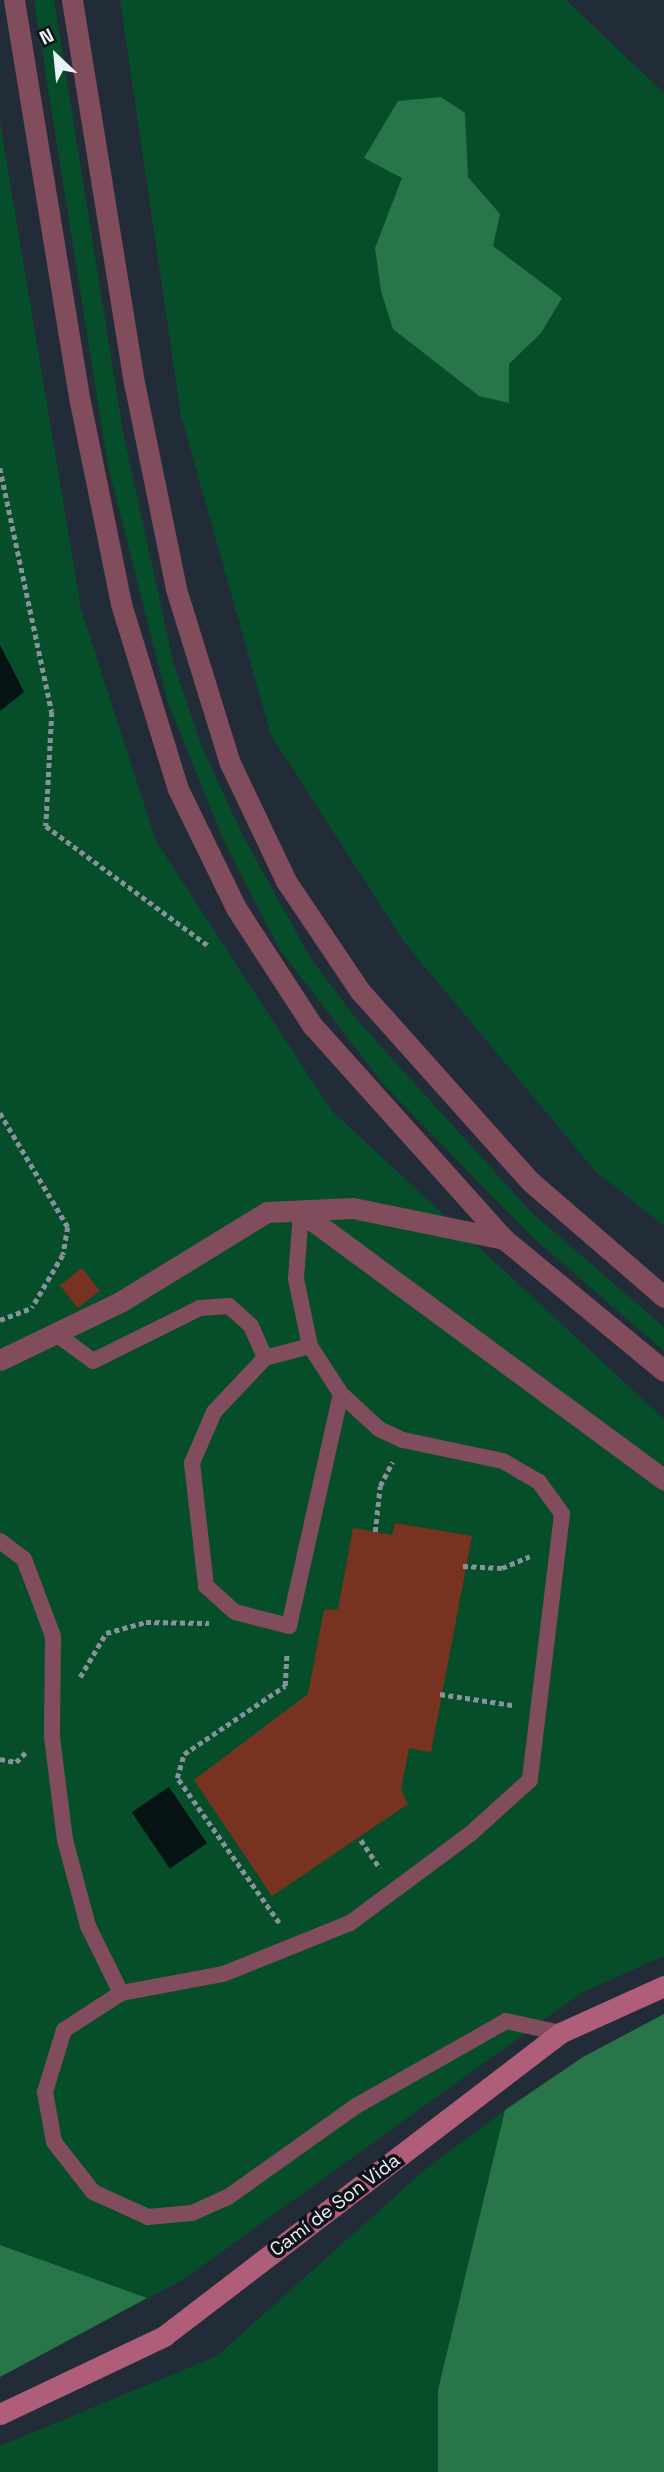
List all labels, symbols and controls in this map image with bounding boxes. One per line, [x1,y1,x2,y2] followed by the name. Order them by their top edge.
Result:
[21,21,91,91] north arrow
[35,23,58,51] text: N
[266,2149,404,2261] street label: Camí de Son Vida

